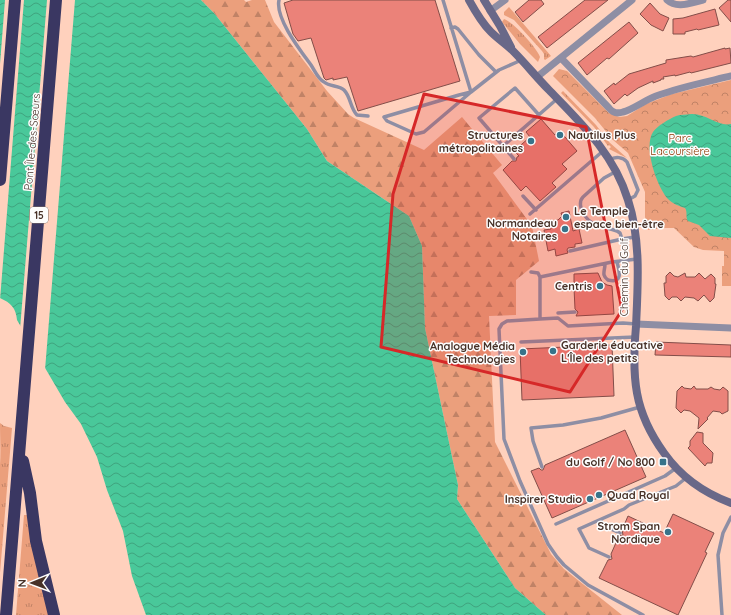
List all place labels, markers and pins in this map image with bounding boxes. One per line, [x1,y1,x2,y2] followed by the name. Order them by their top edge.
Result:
[439,128,523,155] place label: Structures métropolitaines
[568,128,636,142] place label: Nautilus Plus
[555,130,565,140] marker: Nautilus Plus
[526,136,536,146] marker: Structures métropolitaines
[574,204,664,231] place label: Le Temple espace bien-être
[561,212,571,222] marker: Le Temple espace bien-être
[487,216,557,243] place label: Normandeau Notaires
[560,224,570,234] marker: Normandeau Notaires
[555,279,592,293] place label: Centris
[595,281,605,291] marker: Centris
[561,338,663,365] place label: Garderie éducative L'Île des petits
[430,339,515,366] place label: Analogue Média Technologies
[548,346,558,356] marker: Garderie éducative L'Île des petits
[518,347,528,357] marker: Analogue Média Technologies
[566,455,655,469] place label: du Golf / No 800
[658,457,668,467] marker: du Golf / No 800
[607,488,669,502] place label: Quad Royal
[594,490,604,500] marker: Quad Royal
[505,492,582,506] place label: Inspirer Studio
[585,494,595,504] marker: Inspirer Studio
[597,519,661,546] place label: Strom Span Nordique
[663,527,673,537] marker: Strom Span Nordique

